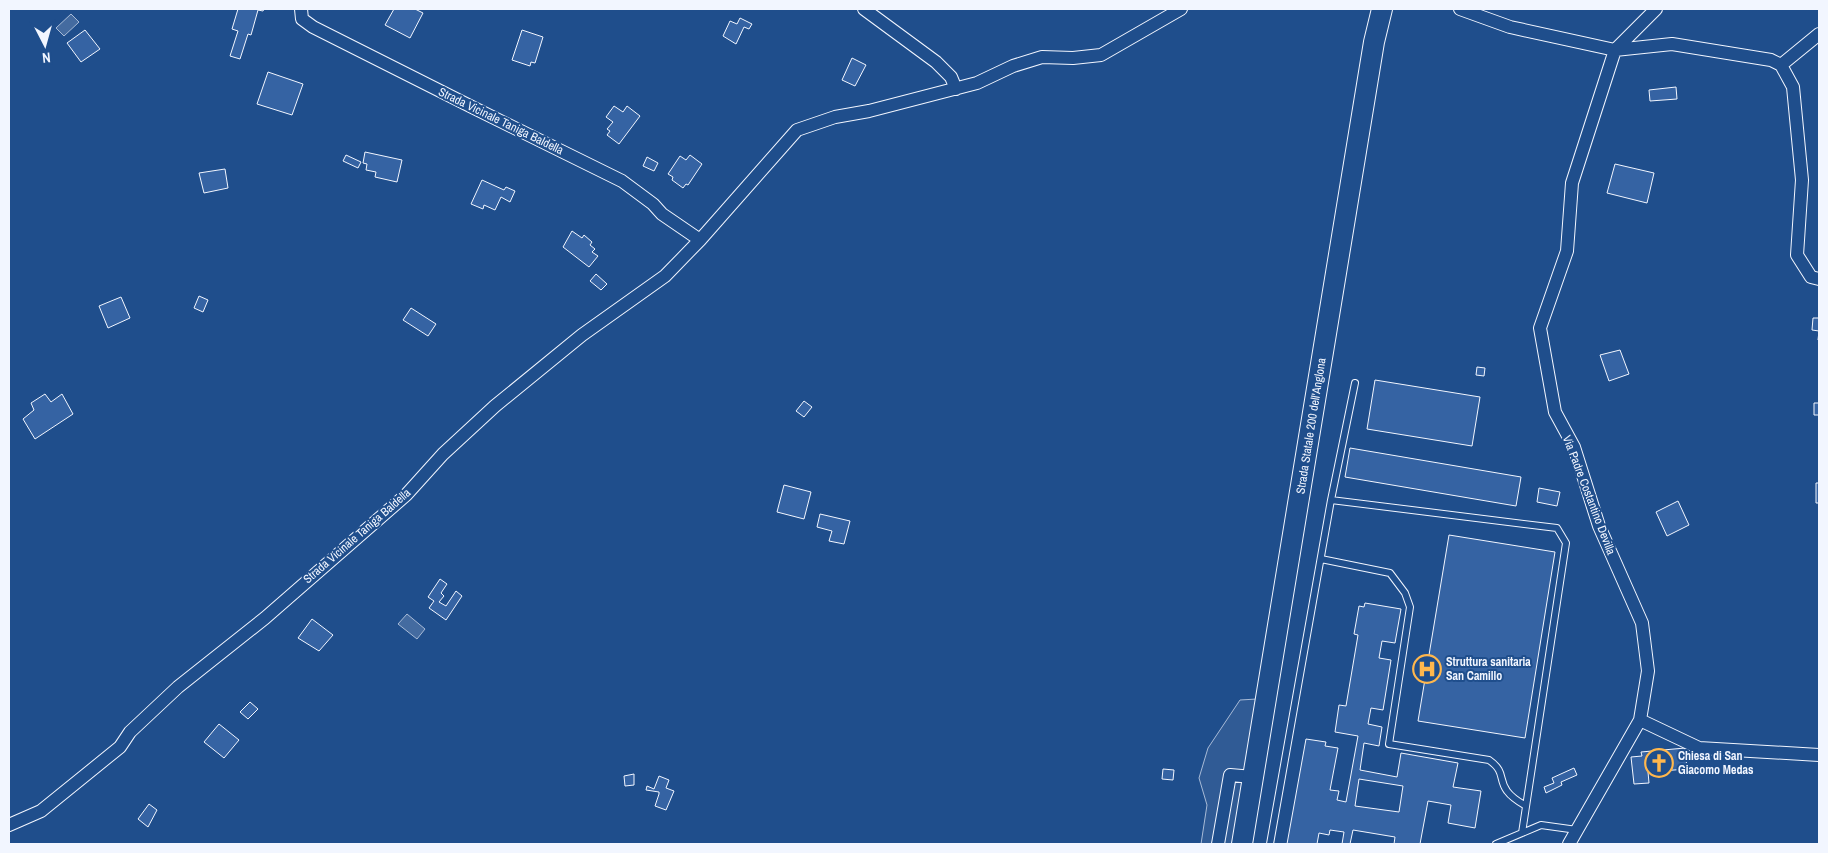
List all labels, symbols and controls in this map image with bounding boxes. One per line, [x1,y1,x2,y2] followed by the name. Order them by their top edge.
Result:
[20,20,70,70] north arrow
[41,49,51,67] text: N
[436,84,567,158] street label: Strada Vicinale Taniga Baldella
[1292,356,1330,495] street label: Strada Statale 200 dell'Anglona
[1559,433,1619,558] street label: Via Padre Costantino Devilla
[300,485,414,587] street label: Strada Vicinale Taniga Baldella
[1412,654,1442,684] hospital icon: Struttura sanitaria San Camillo
[1446,654,1531,684] place label: Struttura sanitaria San Camillo
[1644,748,1674,778] church icon: Chiesa di San Giacomo Medas
[1678,748,1754,778] place label: Chiesa di San Giacomo Medas

